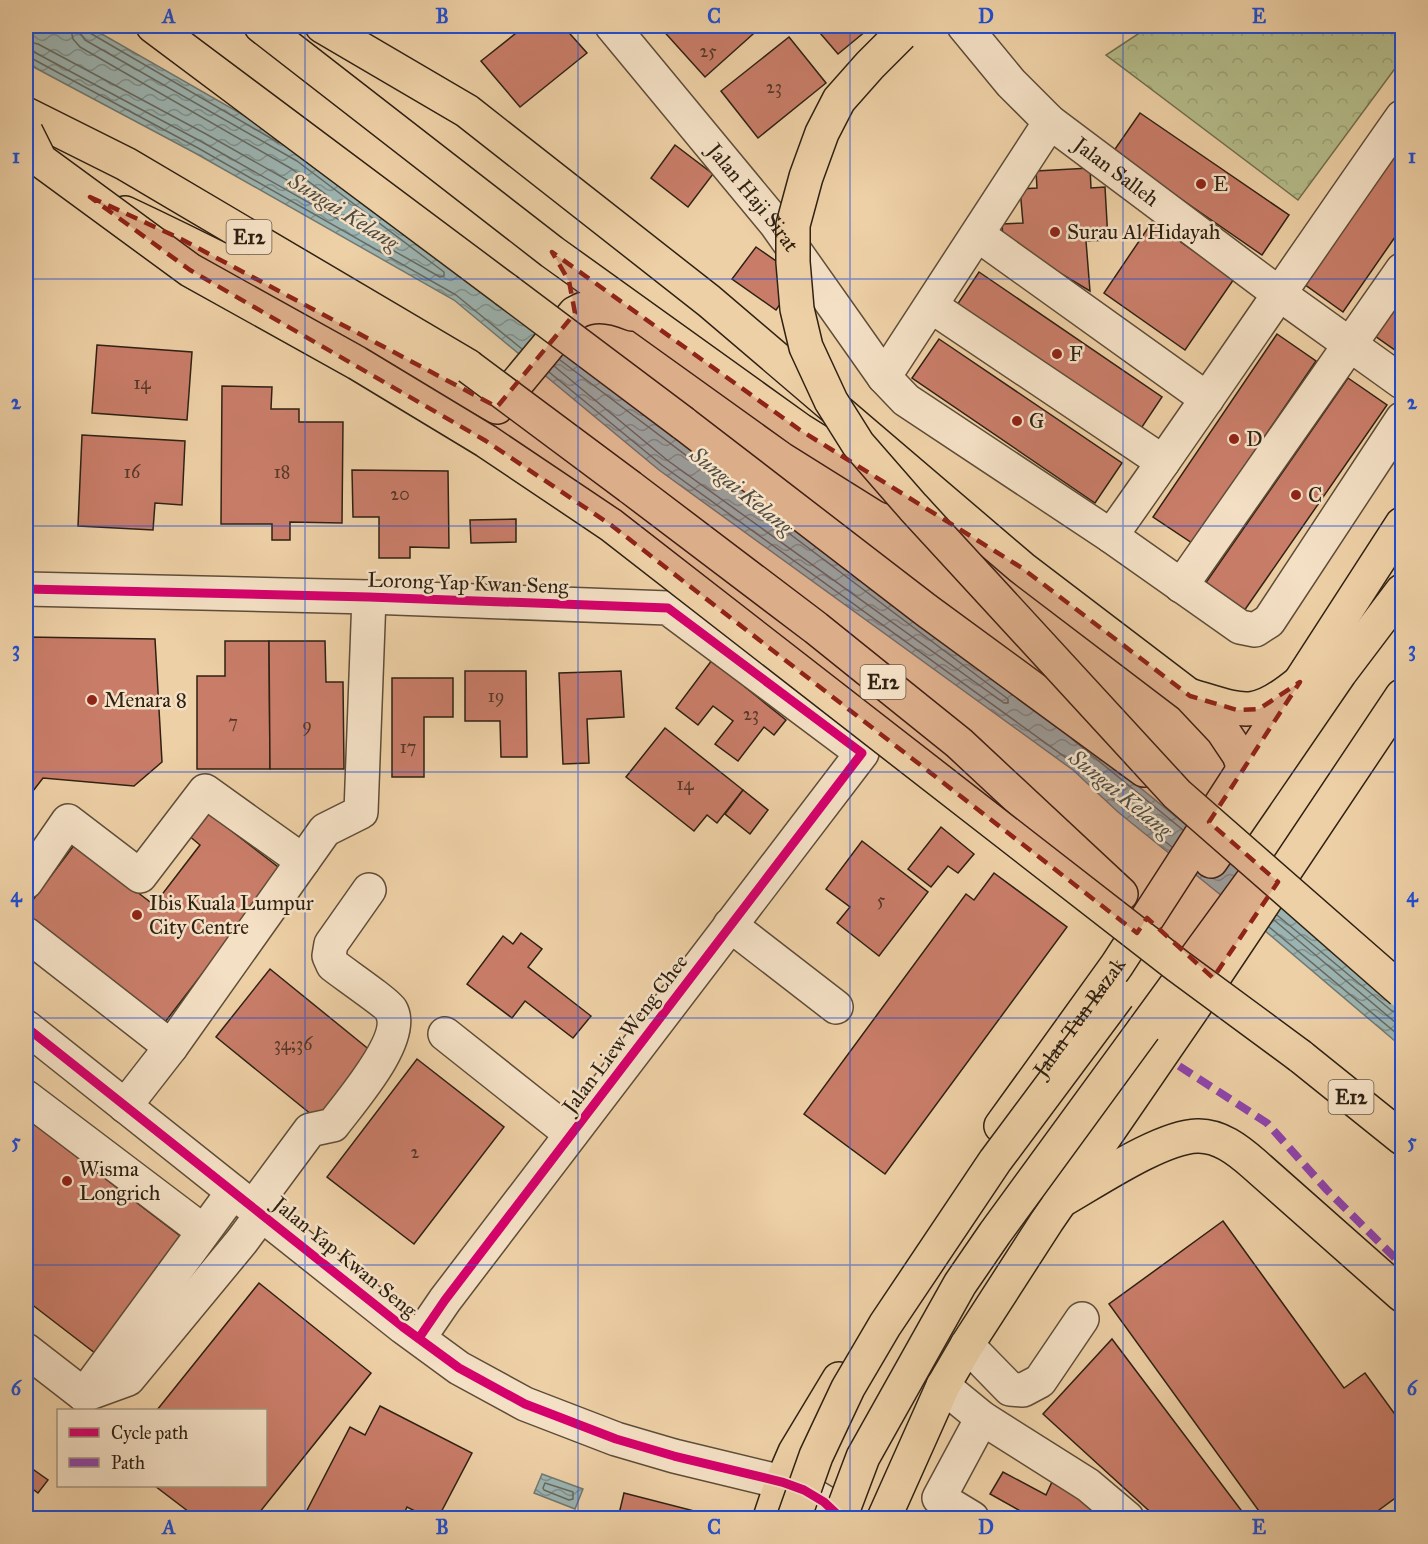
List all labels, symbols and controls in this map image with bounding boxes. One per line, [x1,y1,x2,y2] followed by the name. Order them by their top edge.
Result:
[160,4,176,28] text: A
[435,4,449,28] text: B
[707,4,721,28] text: C
[978,4,994,28] text: D
[1252,4,1267,28] text: E
[699,40,717,62] house number: 25
[766,76,782,98] house number: 23
[1067,130,1164,212] street label: Jalan Salleh
[700,136,805,257] street label: Jalan Haji Sirat
[12,144,20,168] text: 1
[1408,144,1416,168] text: 1
[283,166,405,257] water label: Sungai Kelang
[1213,171,1228,197] place label: E
[1194,177,1208,191] marker: E
[1067,219,1221,245] place label: Surau Al Hidayah
[226,220,272,254] road number: E12
[1048,225,1062,239] marker: Surau Al Hidayah
[1069,341,1083,367] place label: F
[1050,347,1064,361] marker: F
[133,372,152,394] house number: 14
[11,390,22,414] text: 2
[1407,390,1418,414] text: 2
[1029,408,1044,434] place label: G
[1010,414,1024,428] marker: G
[1246,426,1263,452] place label: D
[1227,432,1241,446] marker: D
[684,440,800,541] water label: Sungai Kelang
[124,461,141,483] house number: 16
[274,461,290,483] house number: 18
[1308,482,1322,508] place label: C
[390,483,410,505] house number: 20
[1289,488,1303,502] marker: C
[367,567,569,600] street label: Lorong Yap Kwan Seng
[12,637,20,662] text: 3
[1408,637,1416,662] text: 3
[860,665,906,699] road number: E12
[488,685,504,707] house number: 19
[104,687,187,713] place label: Menara 8
[85,693,99,707] marker: Menara 8
[743,703,759,725] house number: 23
[228,711,238,733] house number: 7
[302,714,312,736] house number: 9
[400,736,416,758] house number: 17
[1063,743,1179,844] water label: Sungai Kelang
[676,773,695,795] house number: 14
[10,883,22,908] text: 4
[1406,883,1418,908] text: 4
[877,889,886,911] house number: 5
[149,890,314,940] place label: Ibis Kuala Lumpur City Centre
[130,908,144,922] marker: Ibis Kuala Lumpur City Centre
[556,949,693,1120] street label: Jalan Liew Weng Chee
[1027,953,1131,1084] street label: Jalan Tun Razak
[274,1033,313,1055] house number: 34;36
[1328,1080,1374,1114] road number: E12
[11,1129,21,1153] text: 5
[1407,1129,1417,1153] text: 5
[411,1141,420,1163] house number: 2
[79,1156,161,1206] place label: Wisma Longrich
[60,1174,74,1188] marker: Wisma Longrich
[266,1190,422,1323] street label: Jalan Yap Kwan Seng
[11,1376,23,1400] text: 6
[1407,1376,1419,1400] text: 6
[57,1409,267,1487] legend
[111,1422,188,1444] text: Cycle path
[111,1452,145,1474] text: Path
[160,1515,176,1539] text: A
[435,1515,449,1539] text: B
[707,1515,721,1539] text: C
[978,1515,994,1539] text: D
[1252,1515,1267,1539] text: E

